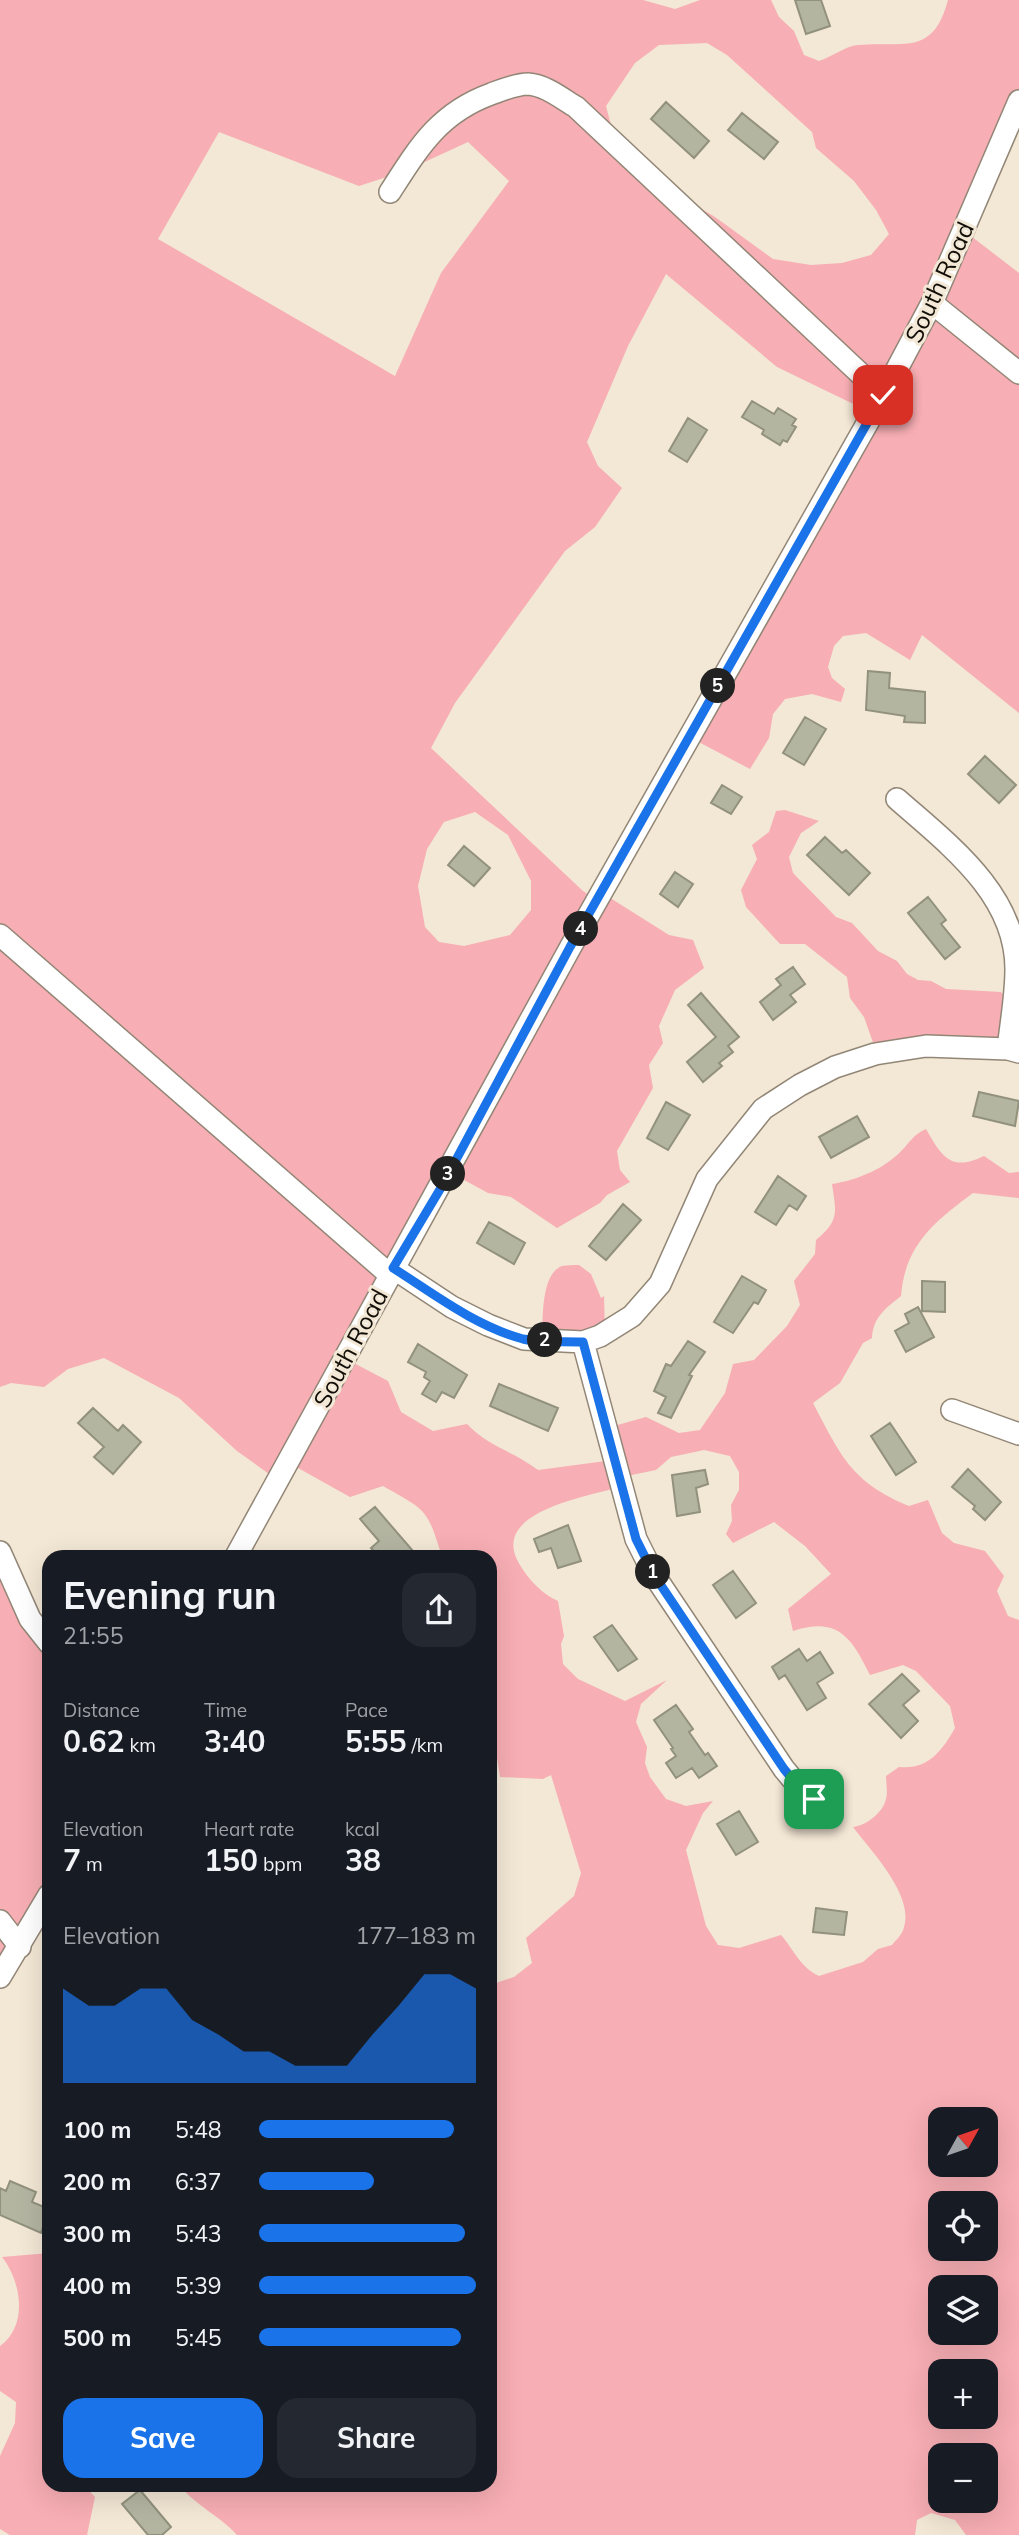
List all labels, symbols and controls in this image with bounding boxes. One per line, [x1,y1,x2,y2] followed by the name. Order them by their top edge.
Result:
[898,217,980,347] street label: South Road
[853,365,913,425] pin
[864,376,902,414] icon: check
[700,668,736,704] pin: 5
[712,673,723,697] text: 5
[564,912,598,946] pin: 4
[575,916,586,940] text: 4
[430,1156,466,1192] pin: 3
[442,1161,453,1185] text: 3
[306,1284,394,1412] street label: South Road
[528,1322,562,1358] pin: 2
[539,1327,550,1351] text: 2
[636,1554,670,1590] pin: 1
[647,1559,658,1583] text: 1
[63,1571,277,1619] text: Evening run
[402,1573,476,1647] button: share
[63,1621,123,1650] text: 21:55
[63,1698,140,1722] text: Distance
[204,1698,247,1722] text: Time
[345,1698,388,1722] text: Pace
[63,1722,124,1760] text: 0.62
[204,1722,265,1760] text: 3:40
[345,1722,406,1760] text: 5:55
[124,1733,156,1757] text: km
[406,1733,443,1757] text: /km
[784,1769,844,1829] pin
[795,1780,833,1818] icon: arrive
[63,1817,143,1841] text: Elevation
[204,1817,294,1841] text: Heart rate
[345,1817,380,1841] text: kcal
[63,1841,81,1879] text: 7
[204,1841,258,1879] text: 150
[345,1841,381,1879] text: 38
[81,1852,103,1876] text: m
[258,1852,302,1876] text: bpm
[63,1921,160,1950] text: Elevation
[355,1921,476,1950] text: 177–183 m
[928,2107,998,2177] north arrow
[928,2107,998,2513] map controls
[63,2115,131,2144] text: 100 m
[175,2115,222,2144] text: 5:48
[63,2167,131,2196] text: 200 m
[175,2167,222,2196] text: 6:37
[928,2191,998,2261] button: locate
[63,2219,131,2248] text: 300 m
[175,2219,222,2248] text: 5:43
[63,2271,131,2300] text: 400 m
[175,2271,222,2300] text: 5:39
[928,2275,998,2345] button: layers
[63,2323,131,2352] text: 500 m
[175,2323,222,2352] text: 5:45
[928,2359,998,2429] button: +
[63,2398,263,2478] button: Save
[277,2398,476,2478] button: Share
[928,2443,998,2513] button: −

